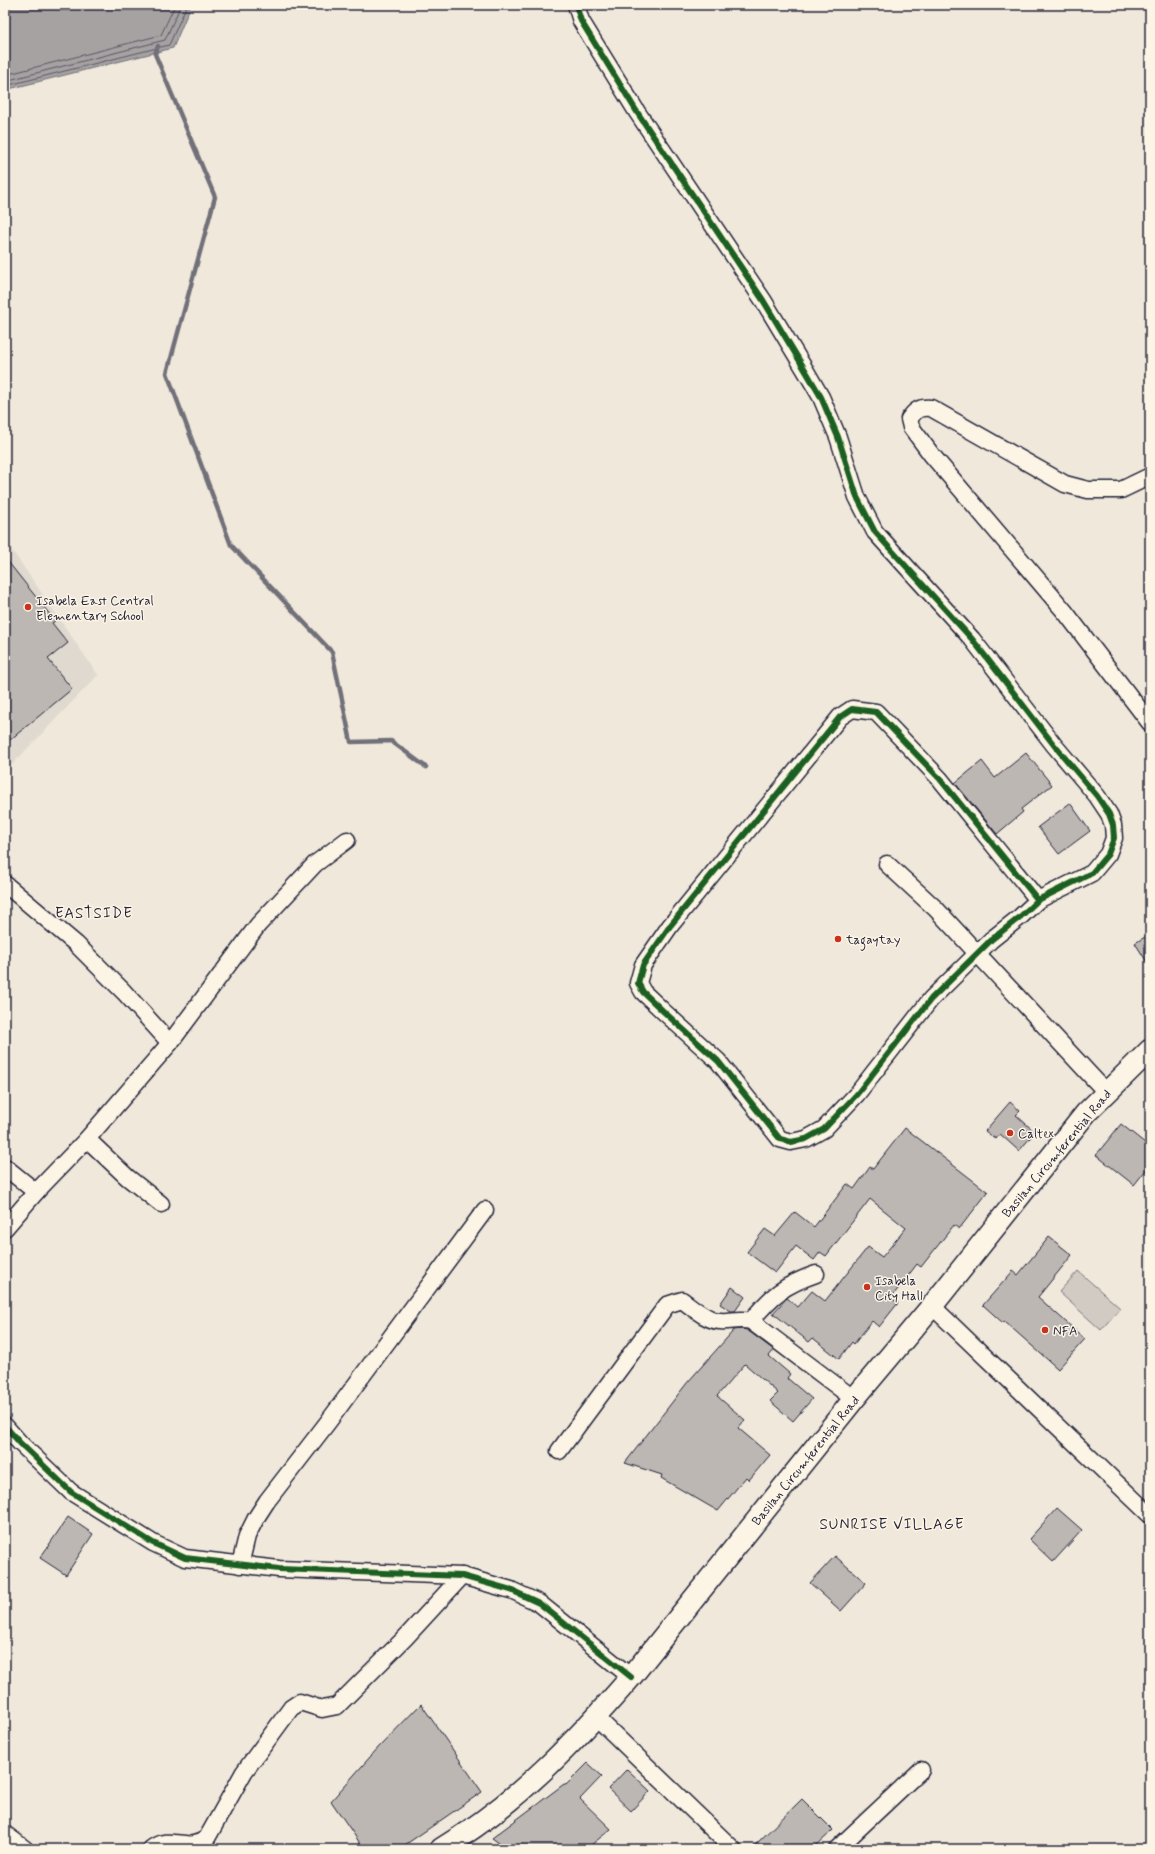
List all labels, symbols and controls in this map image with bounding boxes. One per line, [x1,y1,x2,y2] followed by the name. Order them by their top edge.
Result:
[36,593,154,625] place label: Isabela East Central Elementary School
[23,602,33,612] marker: Isabela East Central Elementary School
[55,904,133,924] district label: EASTSIDE
[845,932,901,951] place label: tagaytay
[833,934,843,944] marker: tagaytay
[999,1086,1116,1222] street label: Basilan Circumferential Road
[1018,1126,1054,1143] place label: Caltex
[1005,1128,1015,1138] marker: Caltex
[875,1273,923,1305] place label: Isabela City Hall
[862,1282,872,1292] marker: Isabela City Hall
[1053,1323,1078,1340] place label: NFA
[1040,1325,1050,1335] marker: NFA
[749,1393,864,1529] street label: Basilan Circumferential Road
[819,1515,965,1535] district label: SUNRISE VILLAGE

